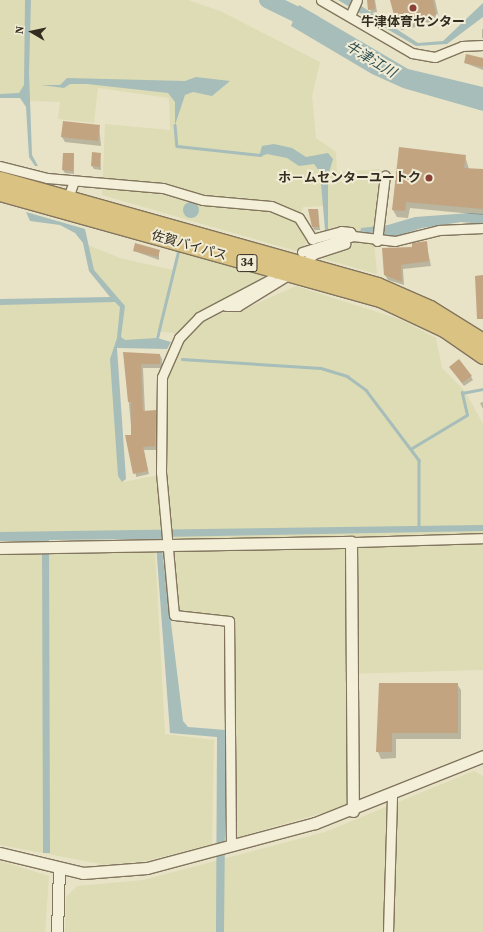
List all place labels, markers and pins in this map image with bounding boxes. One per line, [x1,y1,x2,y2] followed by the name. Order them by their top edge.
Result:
[408,3,418,13] marker: 牛津体育センター
[361,14,465,30] place label: 牛津体育センター
[278,170,421,186] place label: ホ－ムセンターユートク
[424,173,434,183] marker: ホ－ムセンターユートク

